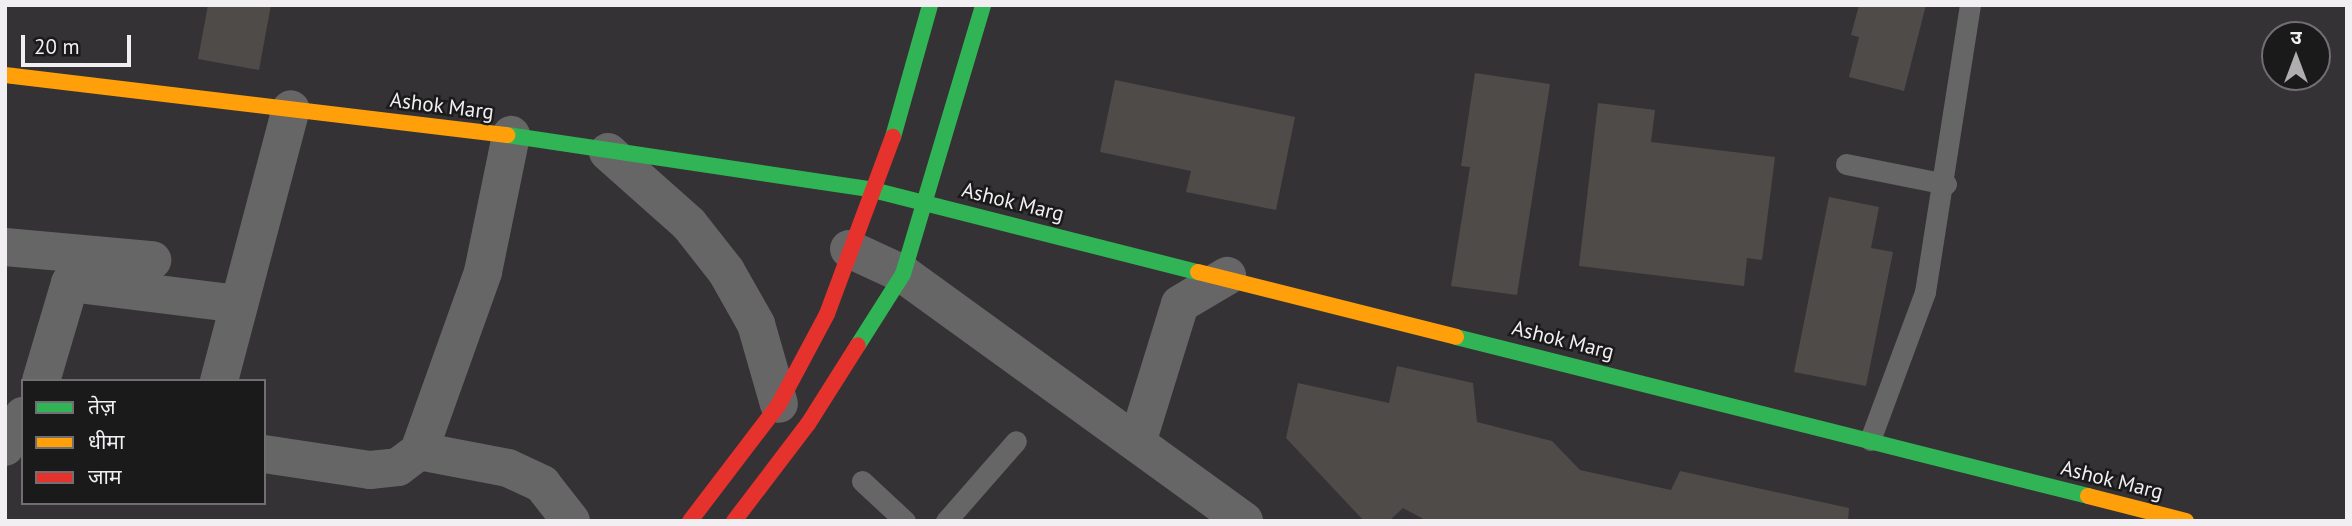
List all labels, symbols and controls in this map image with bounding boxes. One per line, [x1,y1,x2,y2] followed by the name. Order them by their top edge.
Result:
[24,21,135,65] scale bar
[2261,21,2331,91] north arrow
[2290,25,2302,49] text: उ
[34,33,80,60] text: 20 m
[388,87,496,125] street label: Ashok Marg
[959,177,1067,227] street label: Ashok Marg
[1509,315,1617,365] street label: Ashok Marg
[21,379,266,505] legend
[88,393,116,420] text: तेज़
[88,428,124,455] text: धीमा
[2058,455,2166,505] street label: Ashok Marg
[88,463,122,490] text: जाम

